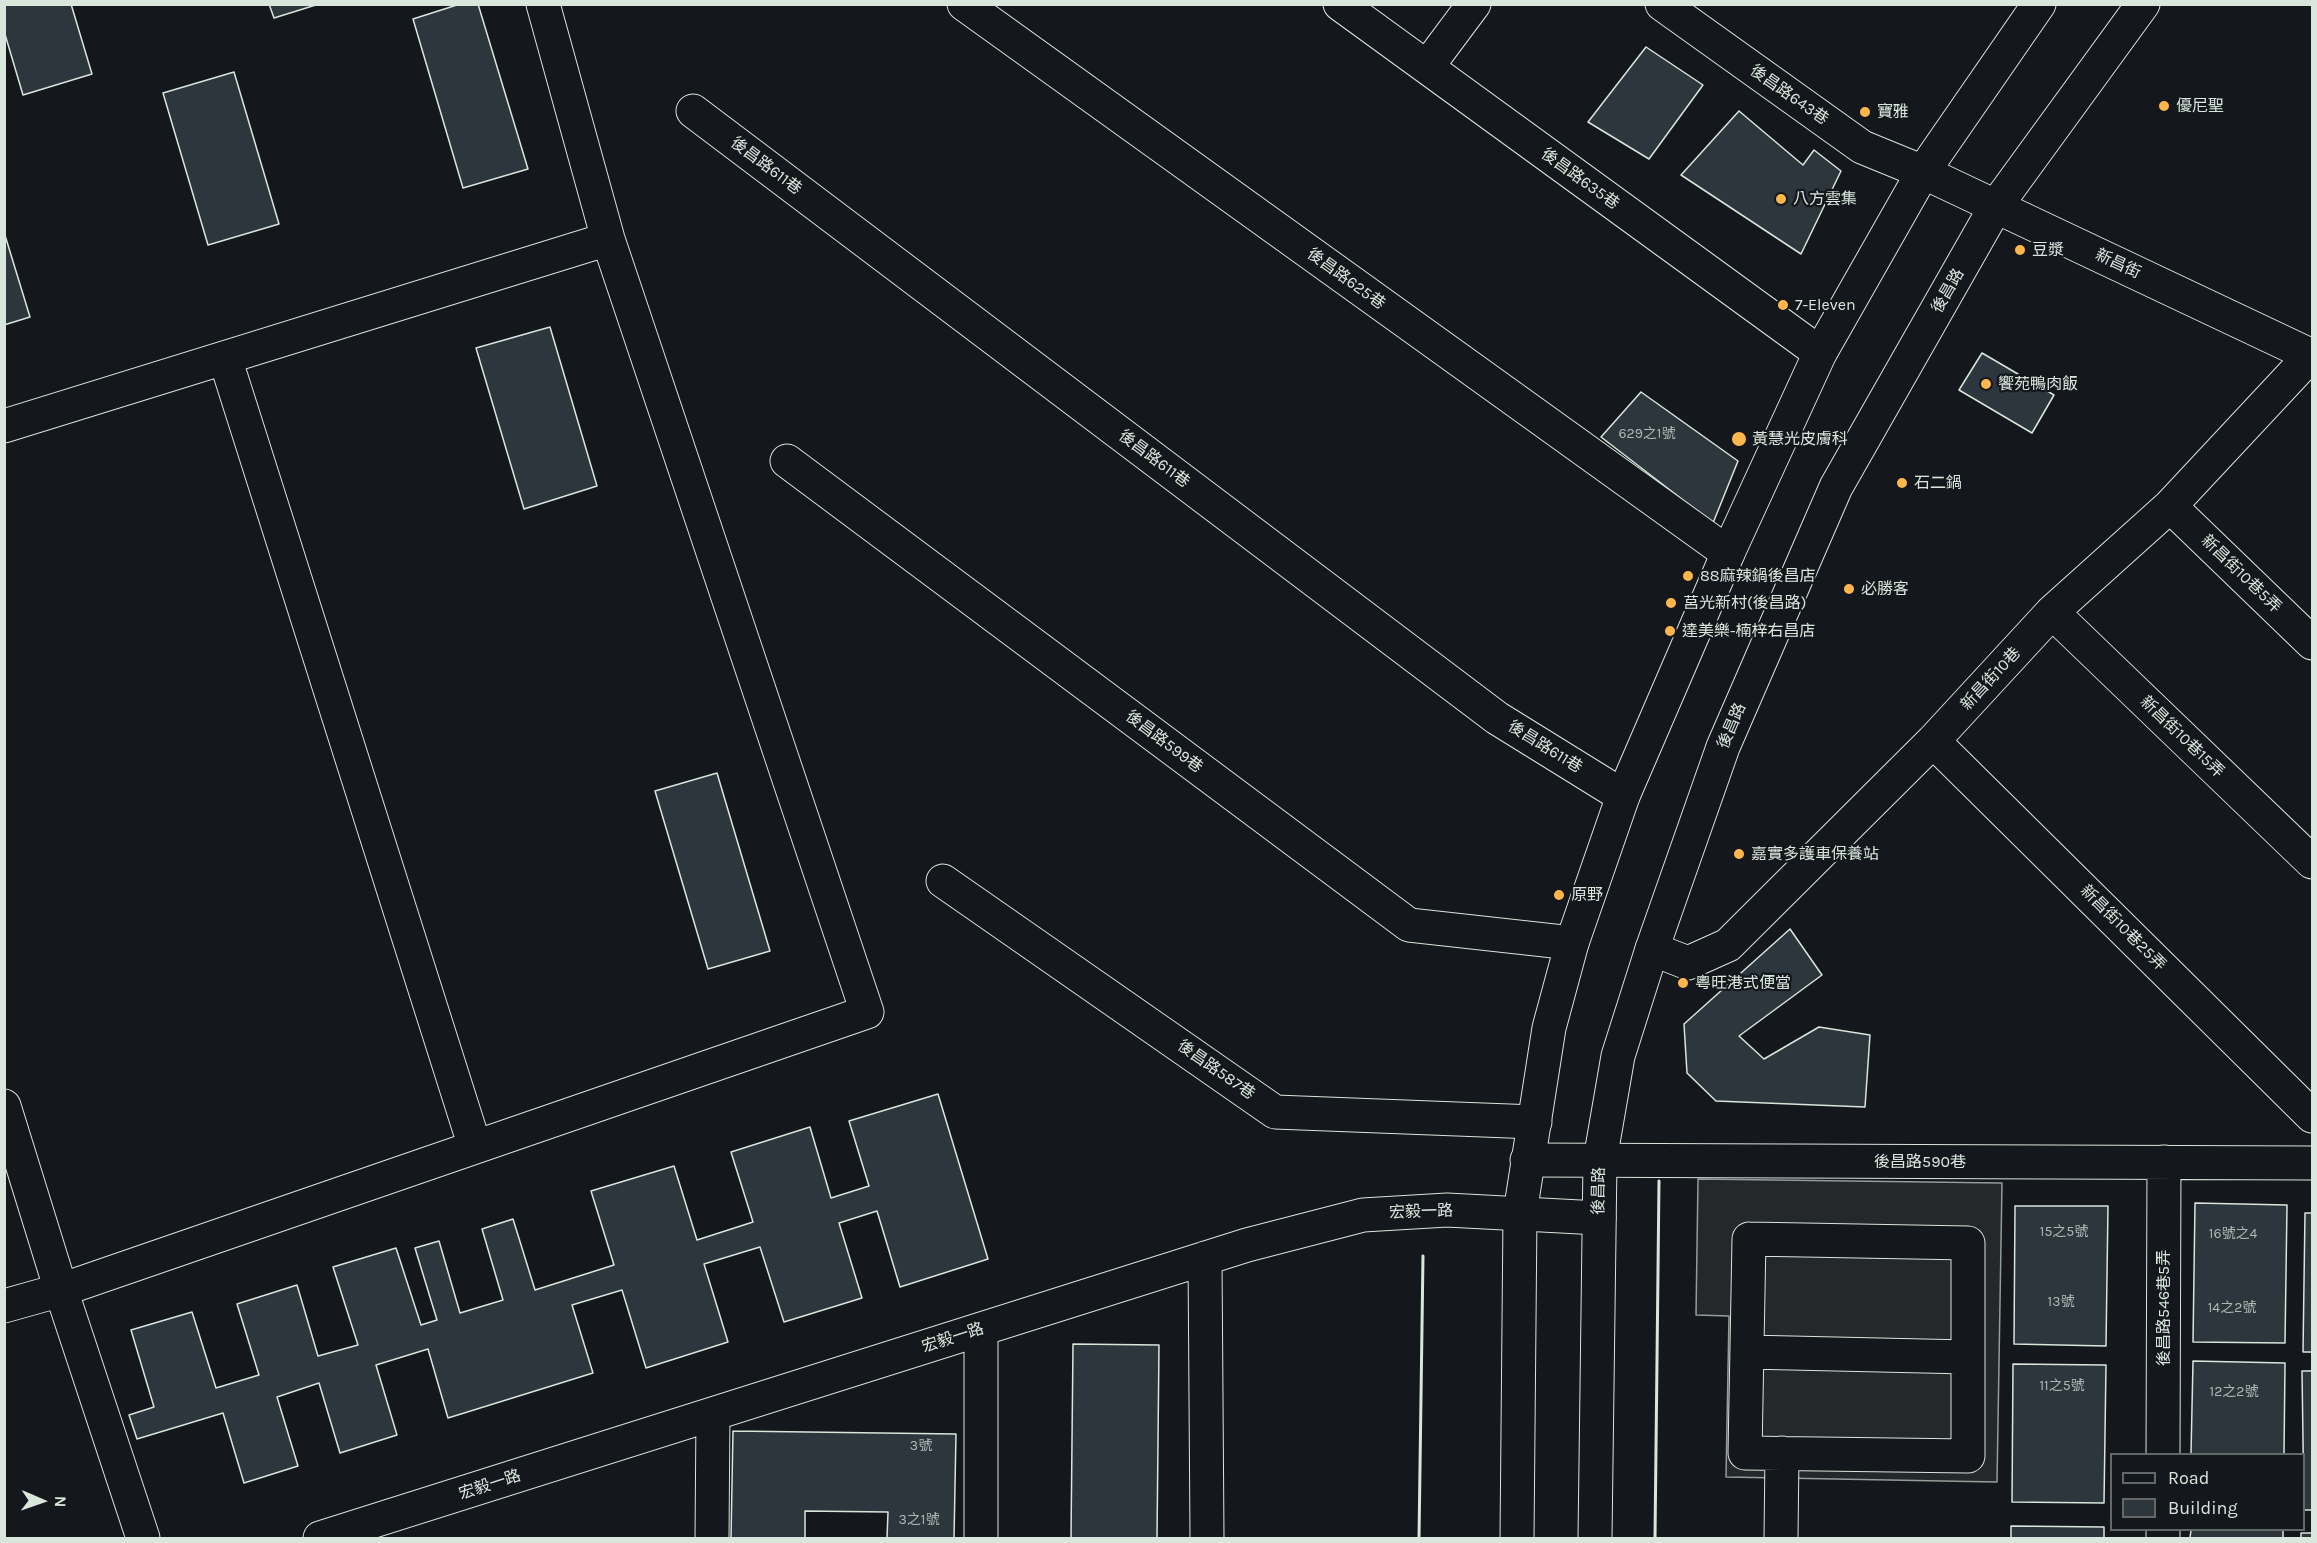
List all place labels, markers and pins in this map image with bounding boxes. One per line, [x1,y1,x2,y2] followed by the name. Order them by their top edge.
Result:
[2176,96,2224,116] place label: 優尼聖
[2157,99,2171,113] marker: 優尼聖
[1877,102,1909,122] place label: 寶雅
[1858,105,1872,119] marker: 寶雅
[1793,189,1857,209] place label: 八方雲集
[1774,192,1788,206] marker: 八方雲集
[2032,240,2064,260] place label: 豆漿
[2013,243,2027,257] marker: 豆漿
[1795,295,1856,315] place label: 7-Eleven
[1776,298,1790,312] marker: 7-Eleven
[1998,374,2078,394] place label: 饗苑鴨肉飯
[1979,377,1993,391] marker: 饗苑鴨肉飯
[1752,429,1848,449] place label: 黃慧光皮膚科
[1730,430,1748,448] marker: 黃慧光皮膚科
[1914,473,1962,493] place label: 石二鍋
[1895,476,1909,490] marker: 石二鍋
[1700,566,1816,586] place label: 88麻辣鍋後昌店
[1681,569,1695,583] marker: 88麻辣鍋後昌店
[1861,579,1909,599] place label: 必勝客
[1842,582,1856,596] marker: 必勝客
[1683,593,1806,613] place label: 莒光新村(後昌路)
[1664,596,1678,610] marker: 莒光新村(後昌路)
[1682,621,1816,641] place label: 達美樂-楠梓右昌店
[1663,624,1677,638] marker: 達美樂-楠梓右昌店
[1751,844,1879,864] place label: 嘉實多護車保養站
[1732,847,1746,861] marker: 嘉實多護車保養站
[1571,885,1603,905] place label: 原野
[1552,888,1566,902] marker: 原野
[1695,973,1791,993] place label: 粵旺港式便當
[1676,976,1690,990] marker: 粵旺港式便當

